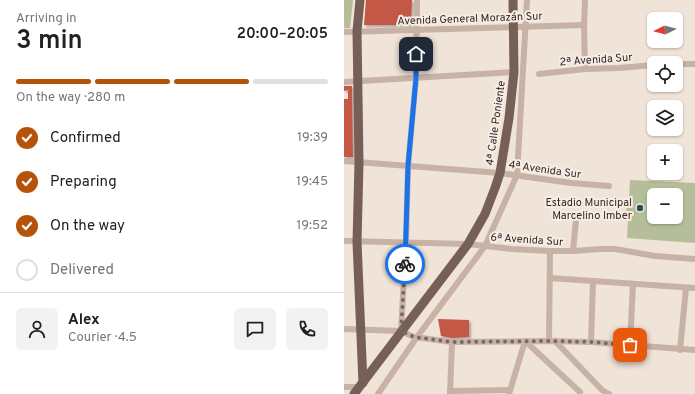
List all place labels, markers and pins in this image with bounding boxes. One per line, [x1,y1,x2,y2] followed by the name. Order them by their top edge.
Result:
[399,37,433,71] pin
[545,196,633,223] place label: Estadio Municipal Marcelino Imber
[635,203,645,213] marker: Estadio Municipal Marcelino Imber
[613,328,647,362] pin

